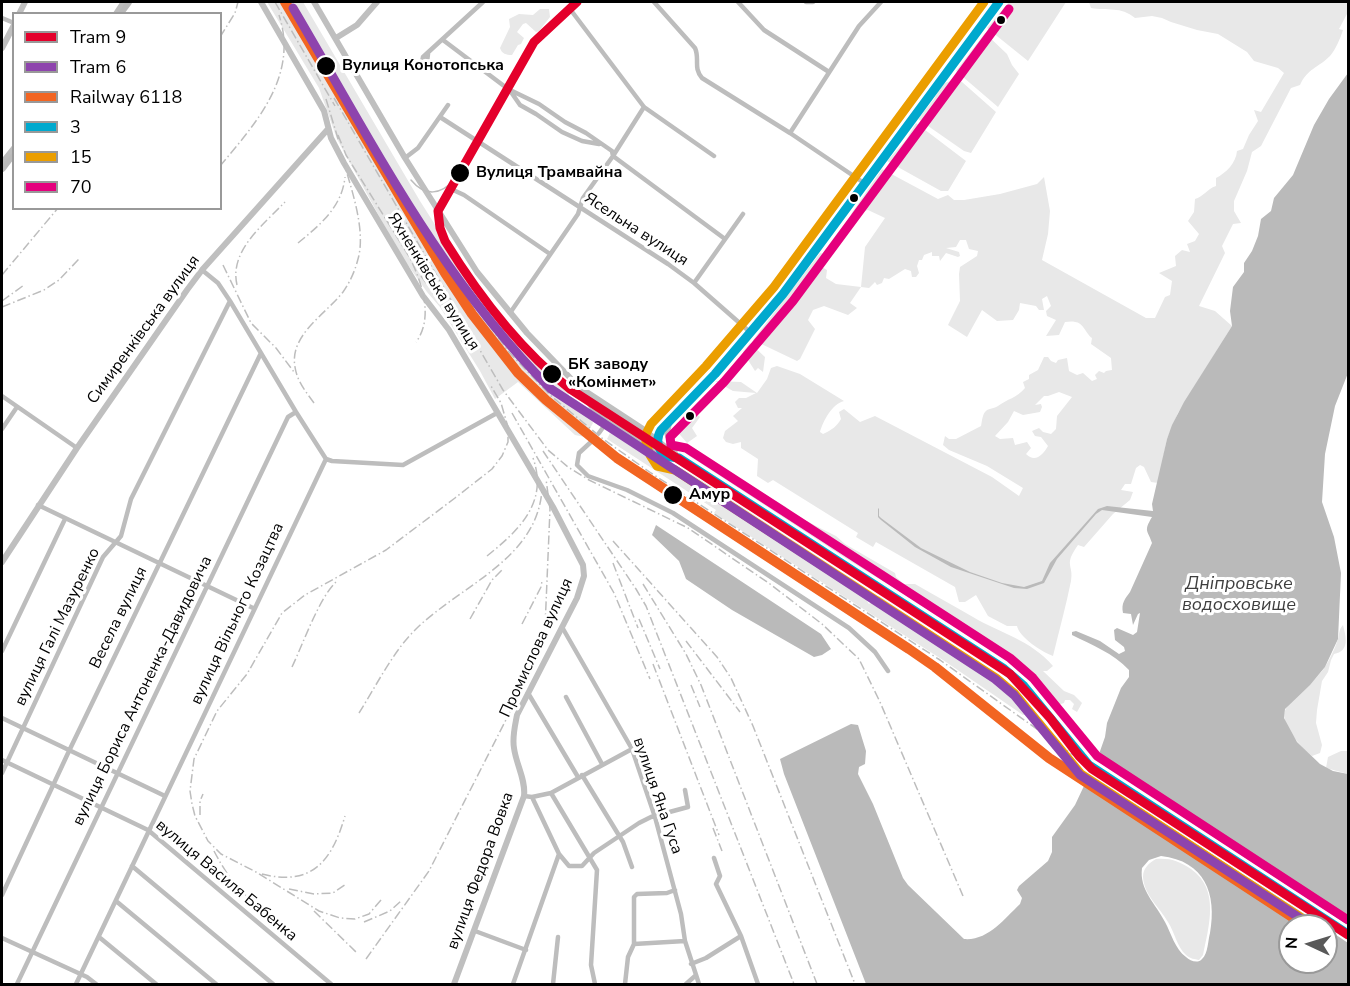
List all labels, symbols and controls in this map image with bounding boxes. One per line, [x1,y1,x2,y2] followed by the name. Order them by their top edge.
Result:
[12,12,222,210] legend
[995,14,1007,26] unlabelled marker
[70,25,126,49] text: Tram 9
[70,55,126,79] text: Tram 6
[315,55,337,77] marker: Вулиця Конотопська
[342,56,504,76] place label: Вулиця Конотопська
[70,85,182,109] text: Railway 6118
[70,115,81,139] text: 3
[70,145,92,169] text: 15
[449,162,471,184] marker: Вулиця Трамвайна
[476,163,623,183] place label: Вулиця Трамвайна
[70,175,92,199] text: 70
[580,189,692,271] street label: Ясельна вулиця
[848,192,860,204] unlabelled marker
[383,210,483,354] street label: Яхненківська вулиця
[84,252,204,408] street label: Симиренківська вулиця
[568,355,656,393] place label: БК заводу «Комінмет»
[541,363,563,385] marker: БК заводу «Комінмет»
[684,410,696,422] unlabelled marker
[662,484,684,506] marker: Амур
[689,485,730,505] place label: Амур
[187,520,289,708] street label: вулиця Вільного Козацтва
[11,545,105,709] street label: вулиця Галі Мазуренко
[69,553,217,829] street label: вулиця Бориса Антоненка-Давидовича
[86,564,152,672] street label: Весела вулиця
[1182,574,1296,616] water label: Дніпровське водосховище
[496,575,578,721] street label: Промислова вулиця
[628,735,686,857] street label: вулиця Яна Гуса
[444,790,518,952] street label: вулиця Федора Вовка
[151,816,301,946] street label: вулиця Василя Бабенка
[1278,914,1338,974] north arrow
[1281,936,1303,950] text: N

